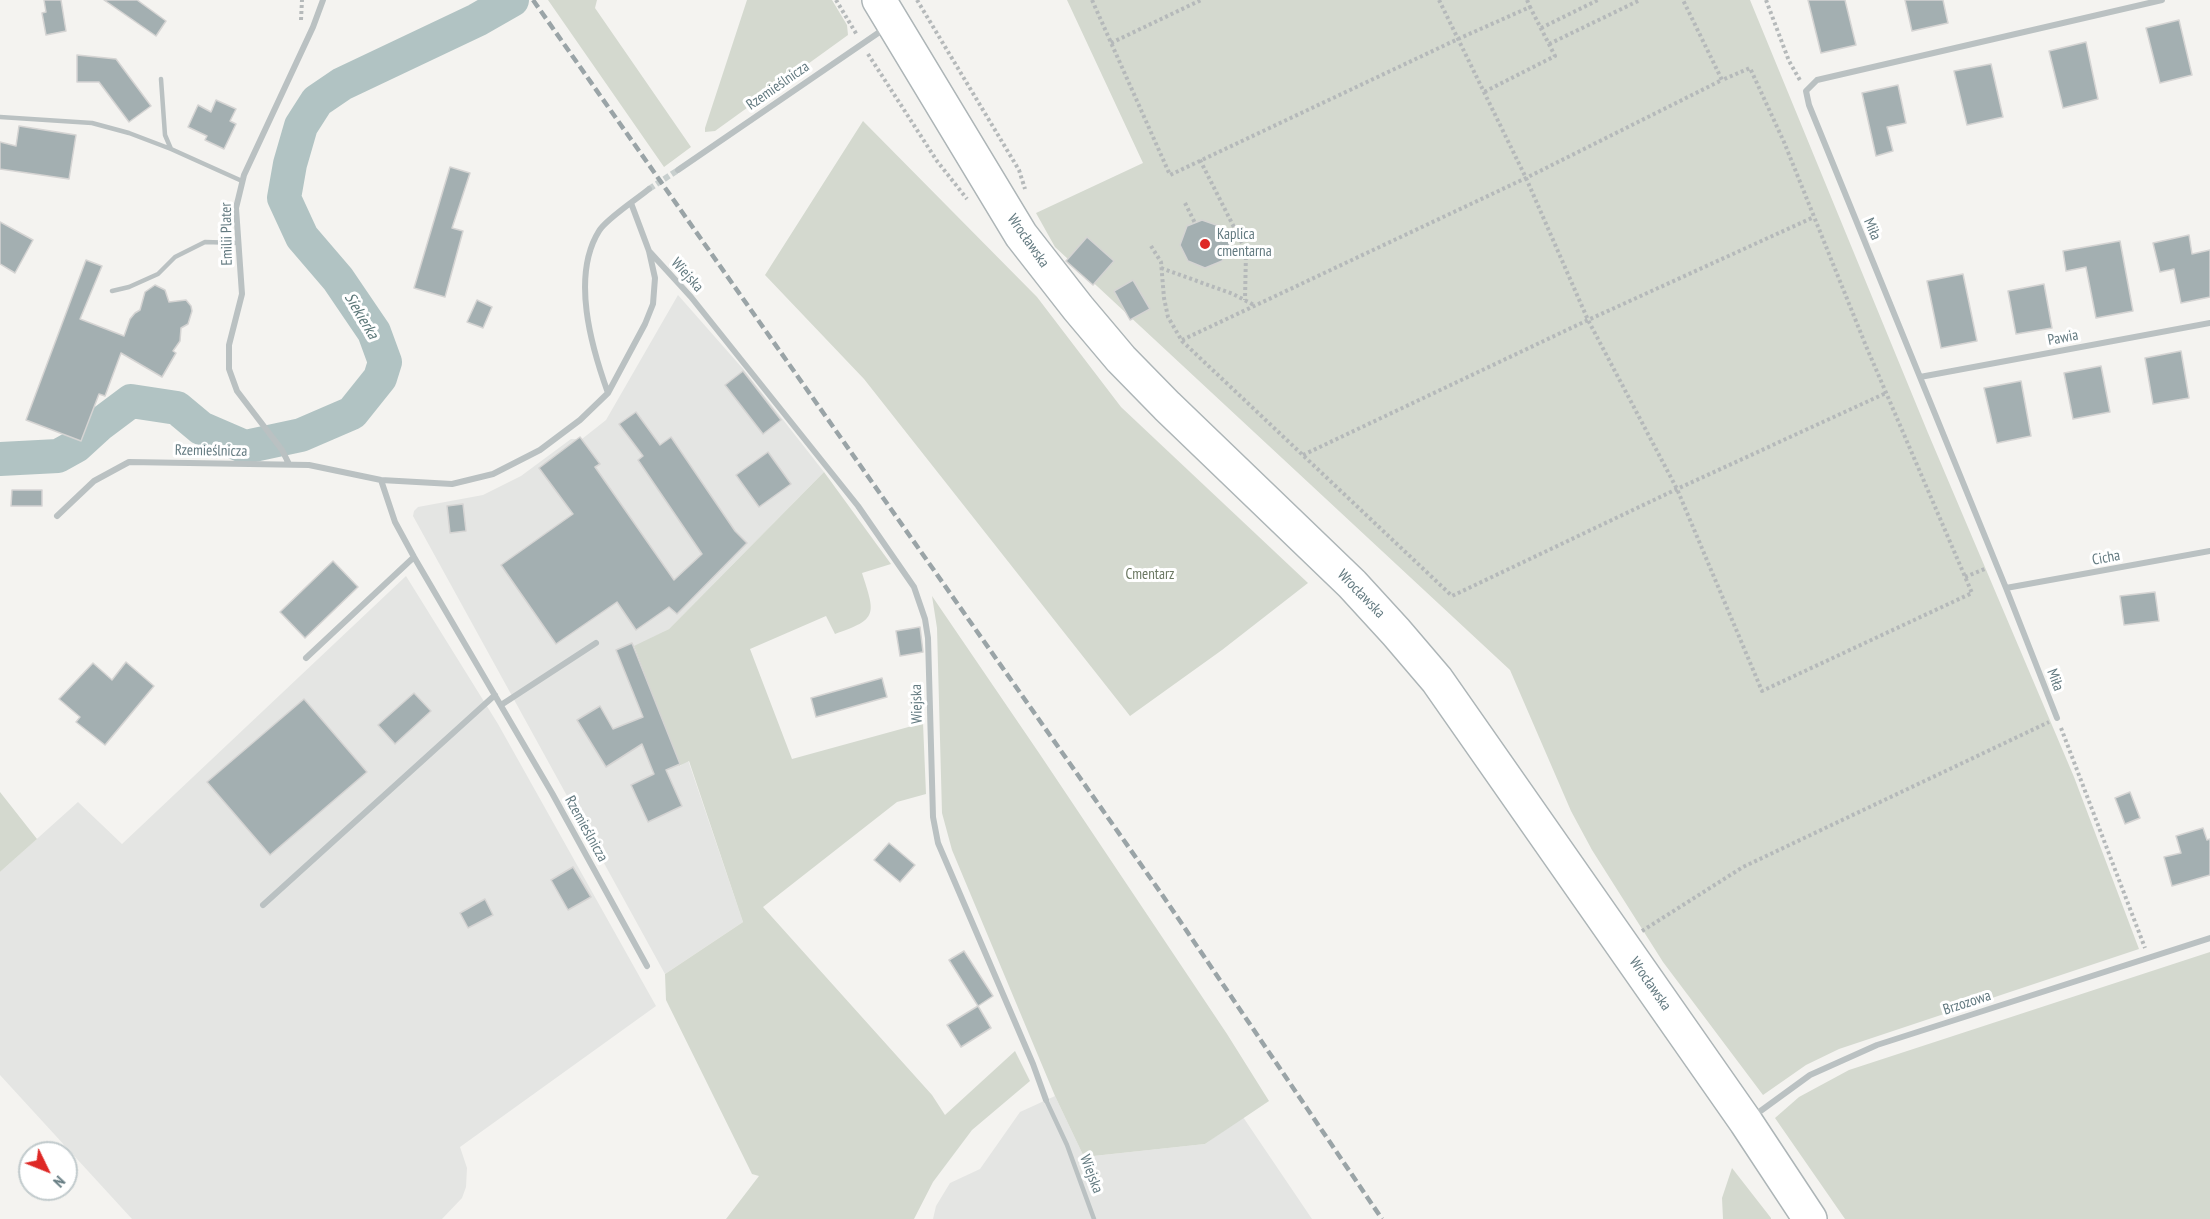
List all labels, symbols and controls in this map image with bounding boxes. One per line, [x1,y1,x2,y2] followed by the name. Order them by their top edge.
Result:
[743,58,813,114] street label: Rzemieślnicza
[217,202,237,266] street label: Emilii Plater
[1003,211,1053,271] street label: Wrocławska
[1859,215,1885,243] street label: Miła
[1217,226,1272,261] place label: Kaplica cmentarna
[1198,237,1212,251] marker: Kaplica cmentarna
[667,254,707,296] street label: Wiejska
[340,290,382,342] water label: Siekierka
[2046,326,2080,350] street label: Pawia
[175,441,247,461] street label: Rzemieślnicza
[2091,547,2121,569] street label: Cicha
[1126,566,1174,584] park label: Cmentarz
[1333,566,1389,622] street label: Wrocławska
[2043,666,2067,694] street label: Miła
[908,684,926,724] street label: Wiejska
[561,793,611,865] street label: Rzemieślnicza
[1625,954,1675,1014] street label: Wrocławska
[1941,987,1993,1019] street label: Brzozowa
[18,1141,78,1201] north arrow
[1075,1152,1107,1196] street label: Wiejska
[49,1172,70,1192] text: N

